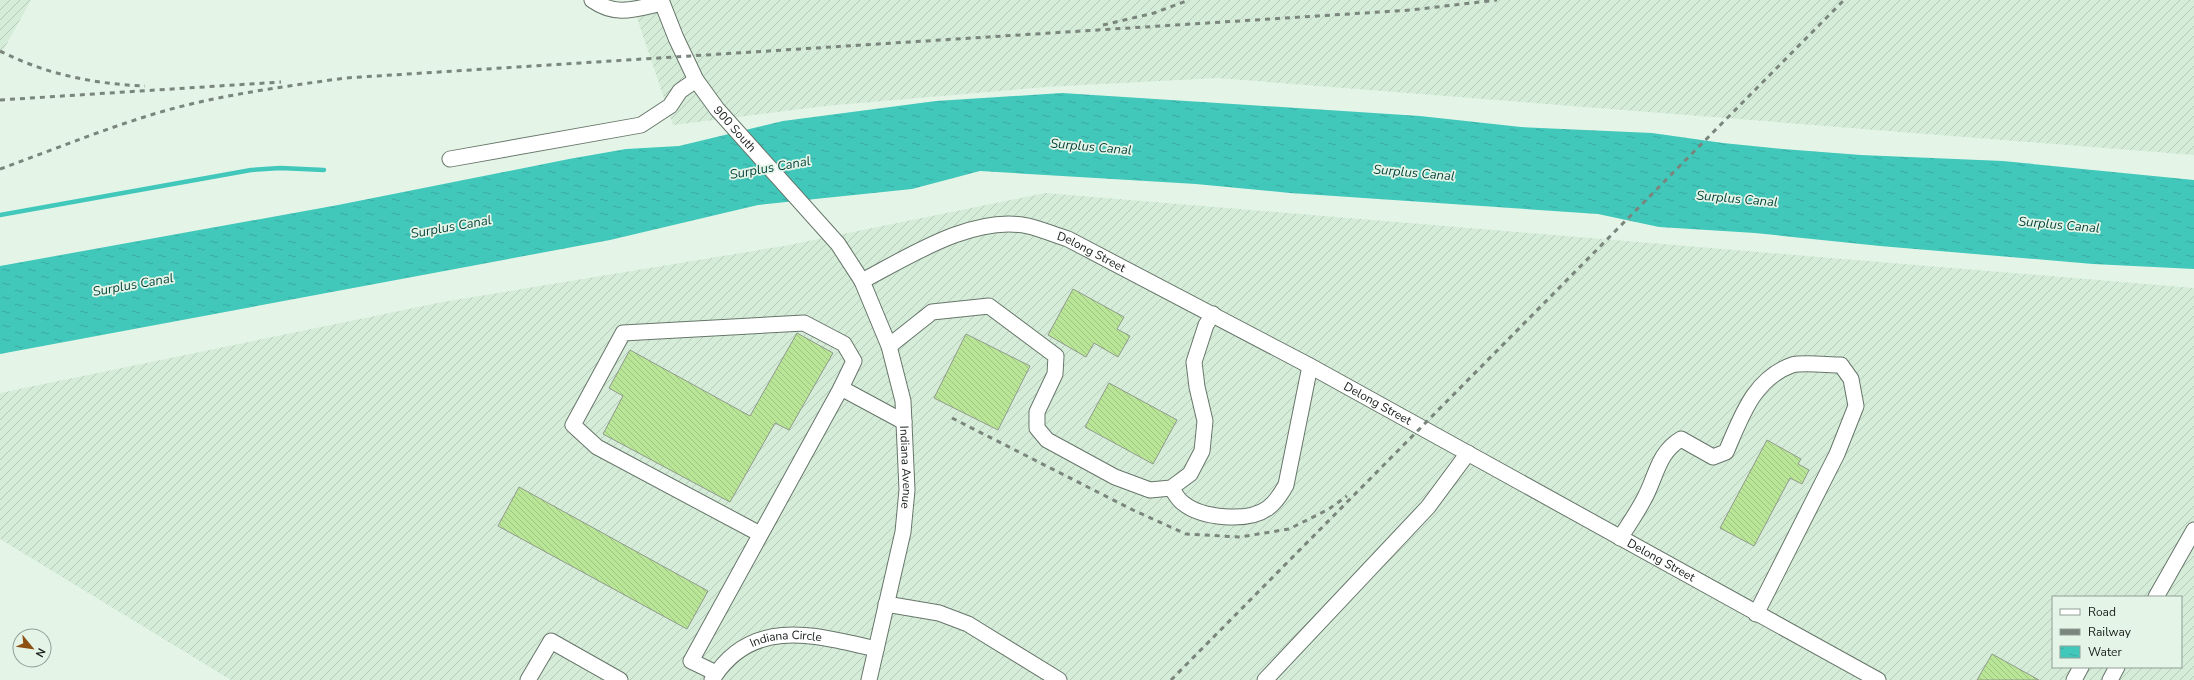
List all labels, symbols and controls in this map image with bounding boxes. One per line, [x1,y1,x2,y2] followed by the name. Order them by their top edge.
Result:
[710,103,760,155] street label: 900 South
[1049,134,1133,160] water label: Surplus Canal
[728,152,812,184] water label: Surplus Canal
[1372,160,1456,186] water label: Surplus Canal
[1695,186,1779,212] water label: Surplus Canal
[409,211,493,243] water label: Surplus Canal
[2017,212,2101,238] water label: Surplus Canal
[1055,228,1129,276] street label: Delong Street
[91,269,175,301] water label: Surplus Canal
[1341,378,1415,429] street label: Delong Street
[896,425,915,510] street label: Indiana Avenue
[1624,535,1699,586] street label: Delong Street
[2052,596,2182,668] legend
[2088,604,2116,620] text: Road
[2088,624,2132,640] text: Railway
[747,627,823,651] street label: Indiana Circle
[12,628,52,668] north arrow
[2088,644,2122,660] text: Water
[32,645,49,660] text: N

